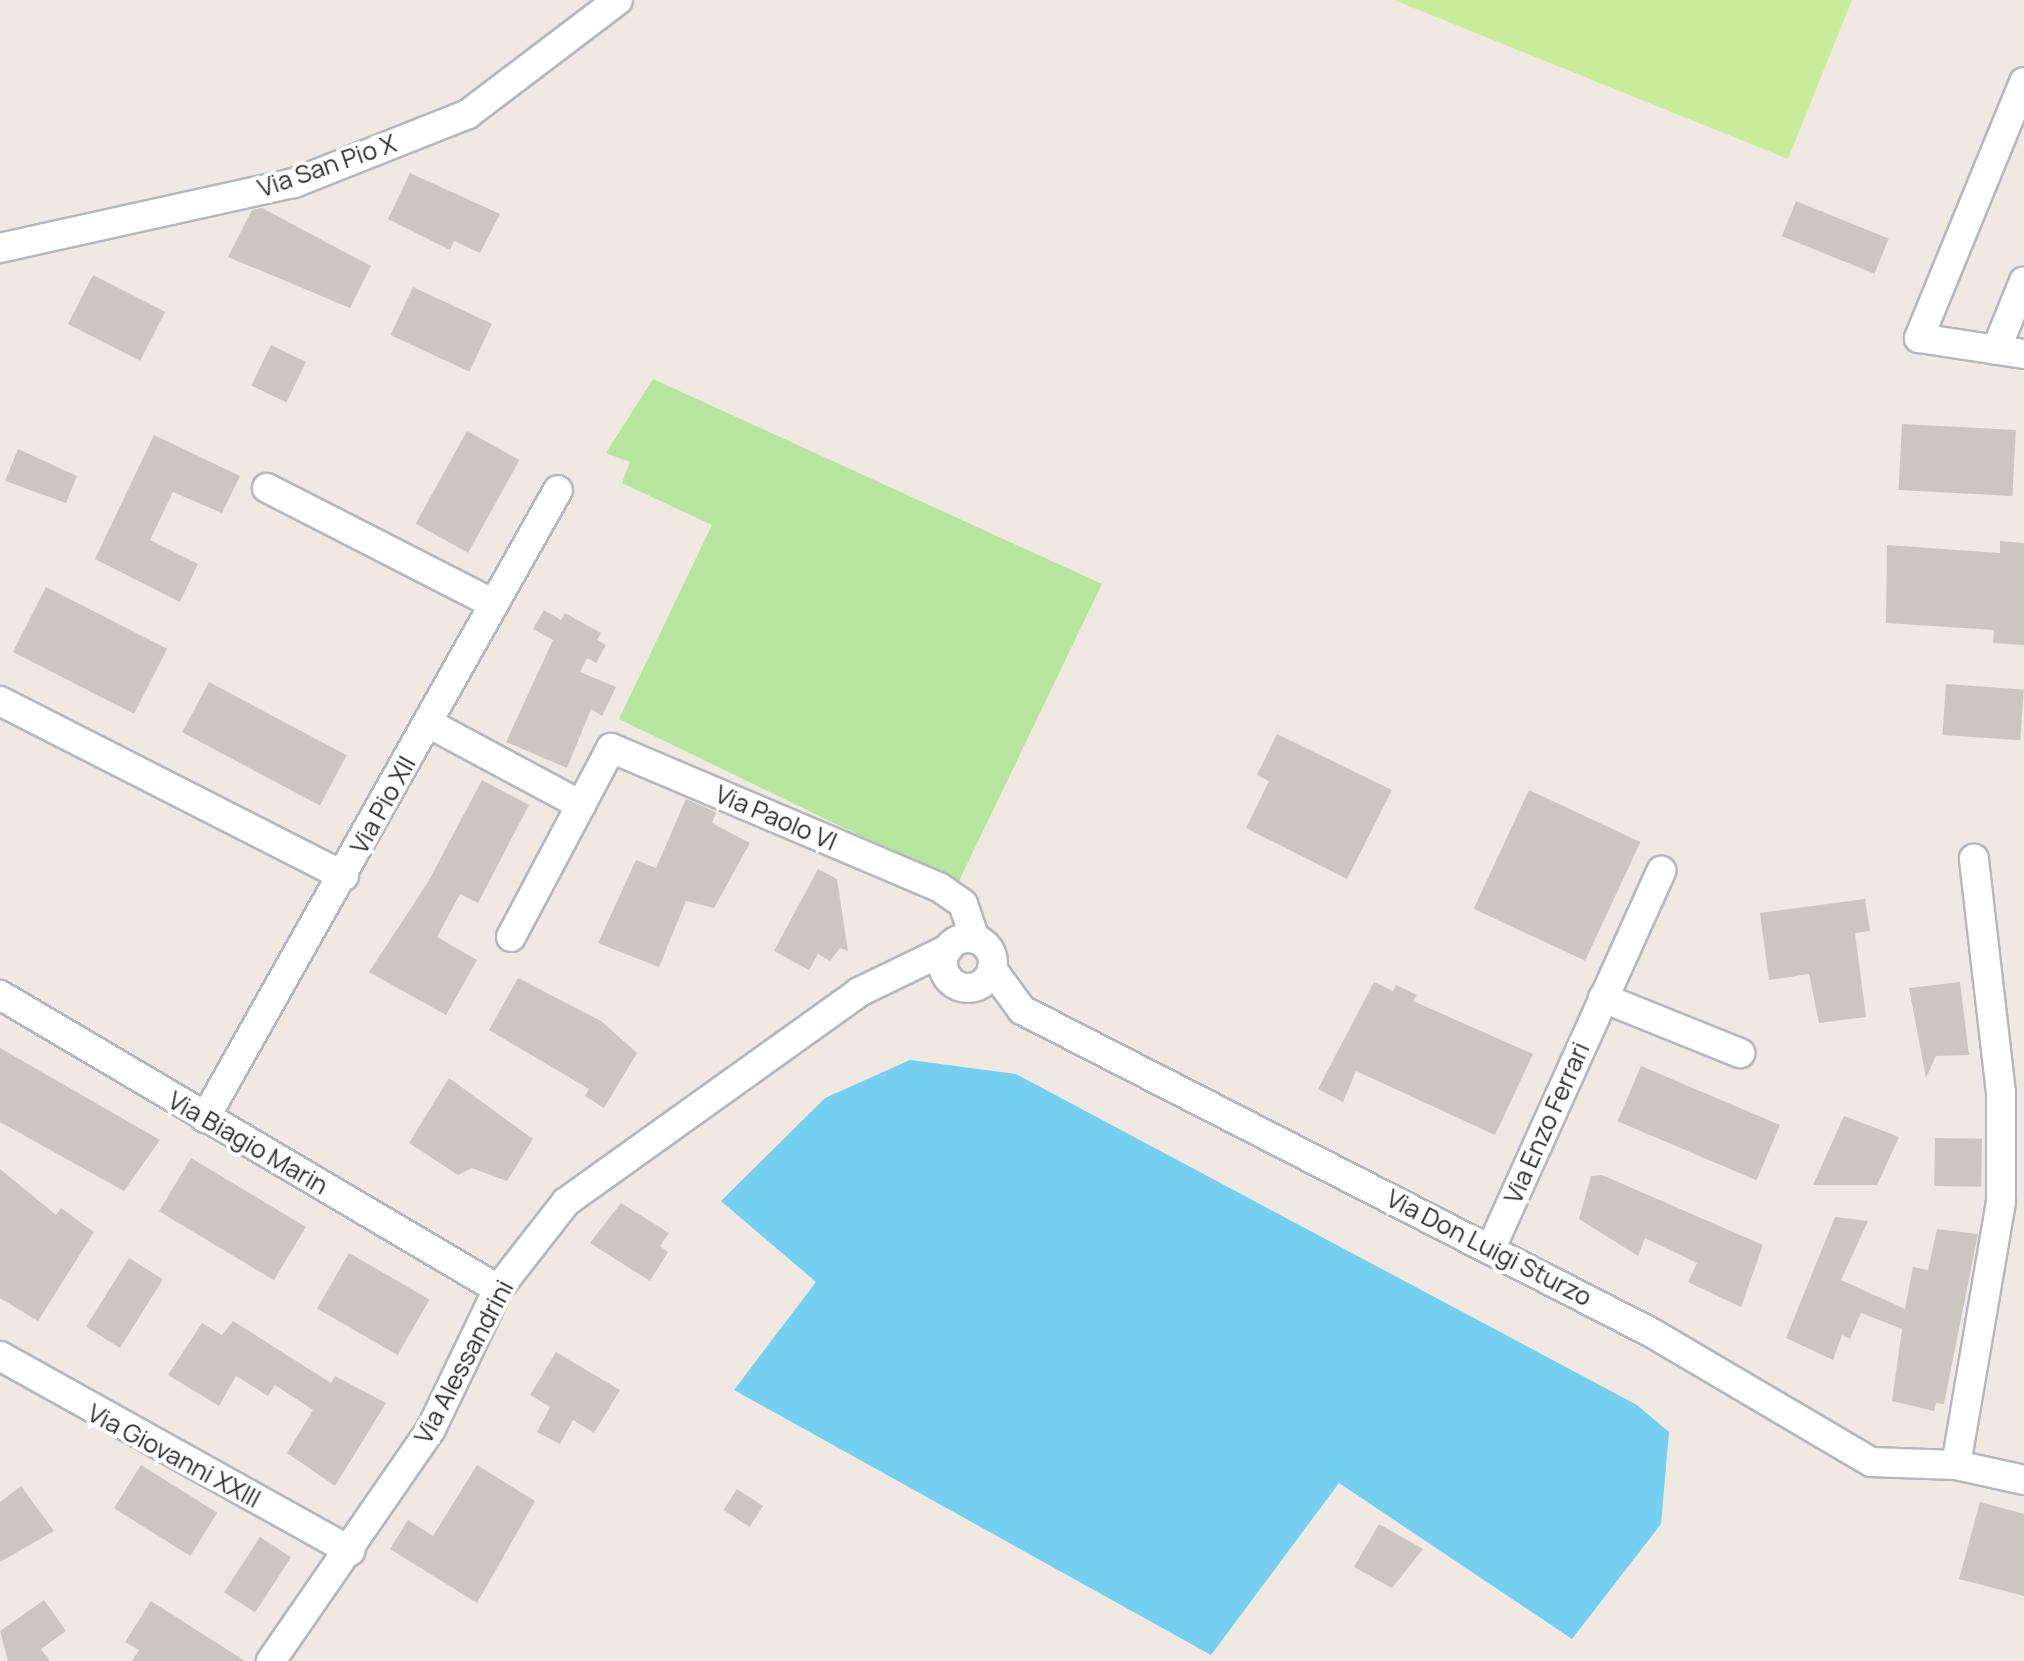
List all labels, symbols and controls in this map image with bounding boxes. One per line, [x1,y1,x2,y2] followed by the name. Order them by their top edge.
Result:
[254,128,400,204] street label: Via San Pio X
[344,751,422,859] street label: Via Pio XII
[711,779,841,857] street label: Via Paolo VI
[1498,1038,1596,1208] street label: Via Enzo Ferrari
[163,1085,333,1201] street label: Via Biagio Marin
[1381,1183,1597,1313] street label: Via Don Luigi Sturzo
[408,1275,520,1449] street label: Via Alessandrini
[83,1398,265,1514] street label: Via Giovanni XXIII

